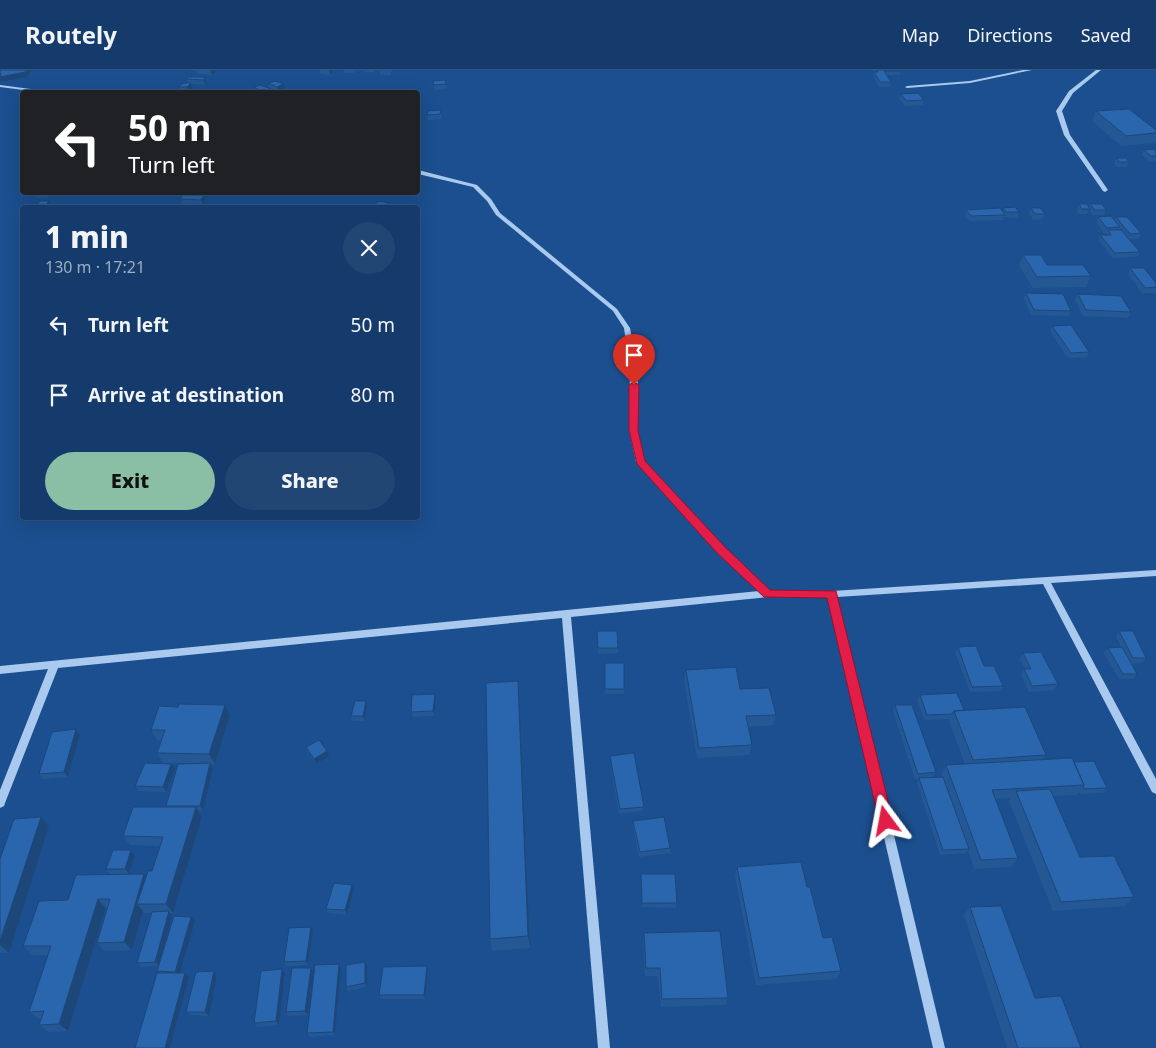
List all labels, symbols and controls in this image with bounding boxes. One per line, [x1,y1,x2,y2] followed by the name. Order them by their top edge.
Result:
[25,18,117,51] text: Routely
[902,23,939,47] text: Map
[967,23,1053,47] text: Directions
[1081,23,1131,47] text: Saved
[128,104,211,151] text: 50 m
[45,110,110,175] icon: left
[128,149,215,179] text: Turn left
[45,216,129,257] text: 1 min
[343,222,395,274] button: close
[45,256,145,278] text: 130 m · 17:21
[45,311,73,339] icon: left
[88,312,169,338] text: Turn left
[351,312,395,338] text: 50 m
[613,334,655,385] pin
[620,341,648,369] icon: arrive
[45,381,73,409] icon: arrive
[88,382,284,408] text: Arrive at destination
[351,382,395,408] text: 80 m
[45,452,215,510] button: Exit
[225,452,395,510] button: Share
[859,794,911,846] position arrow

